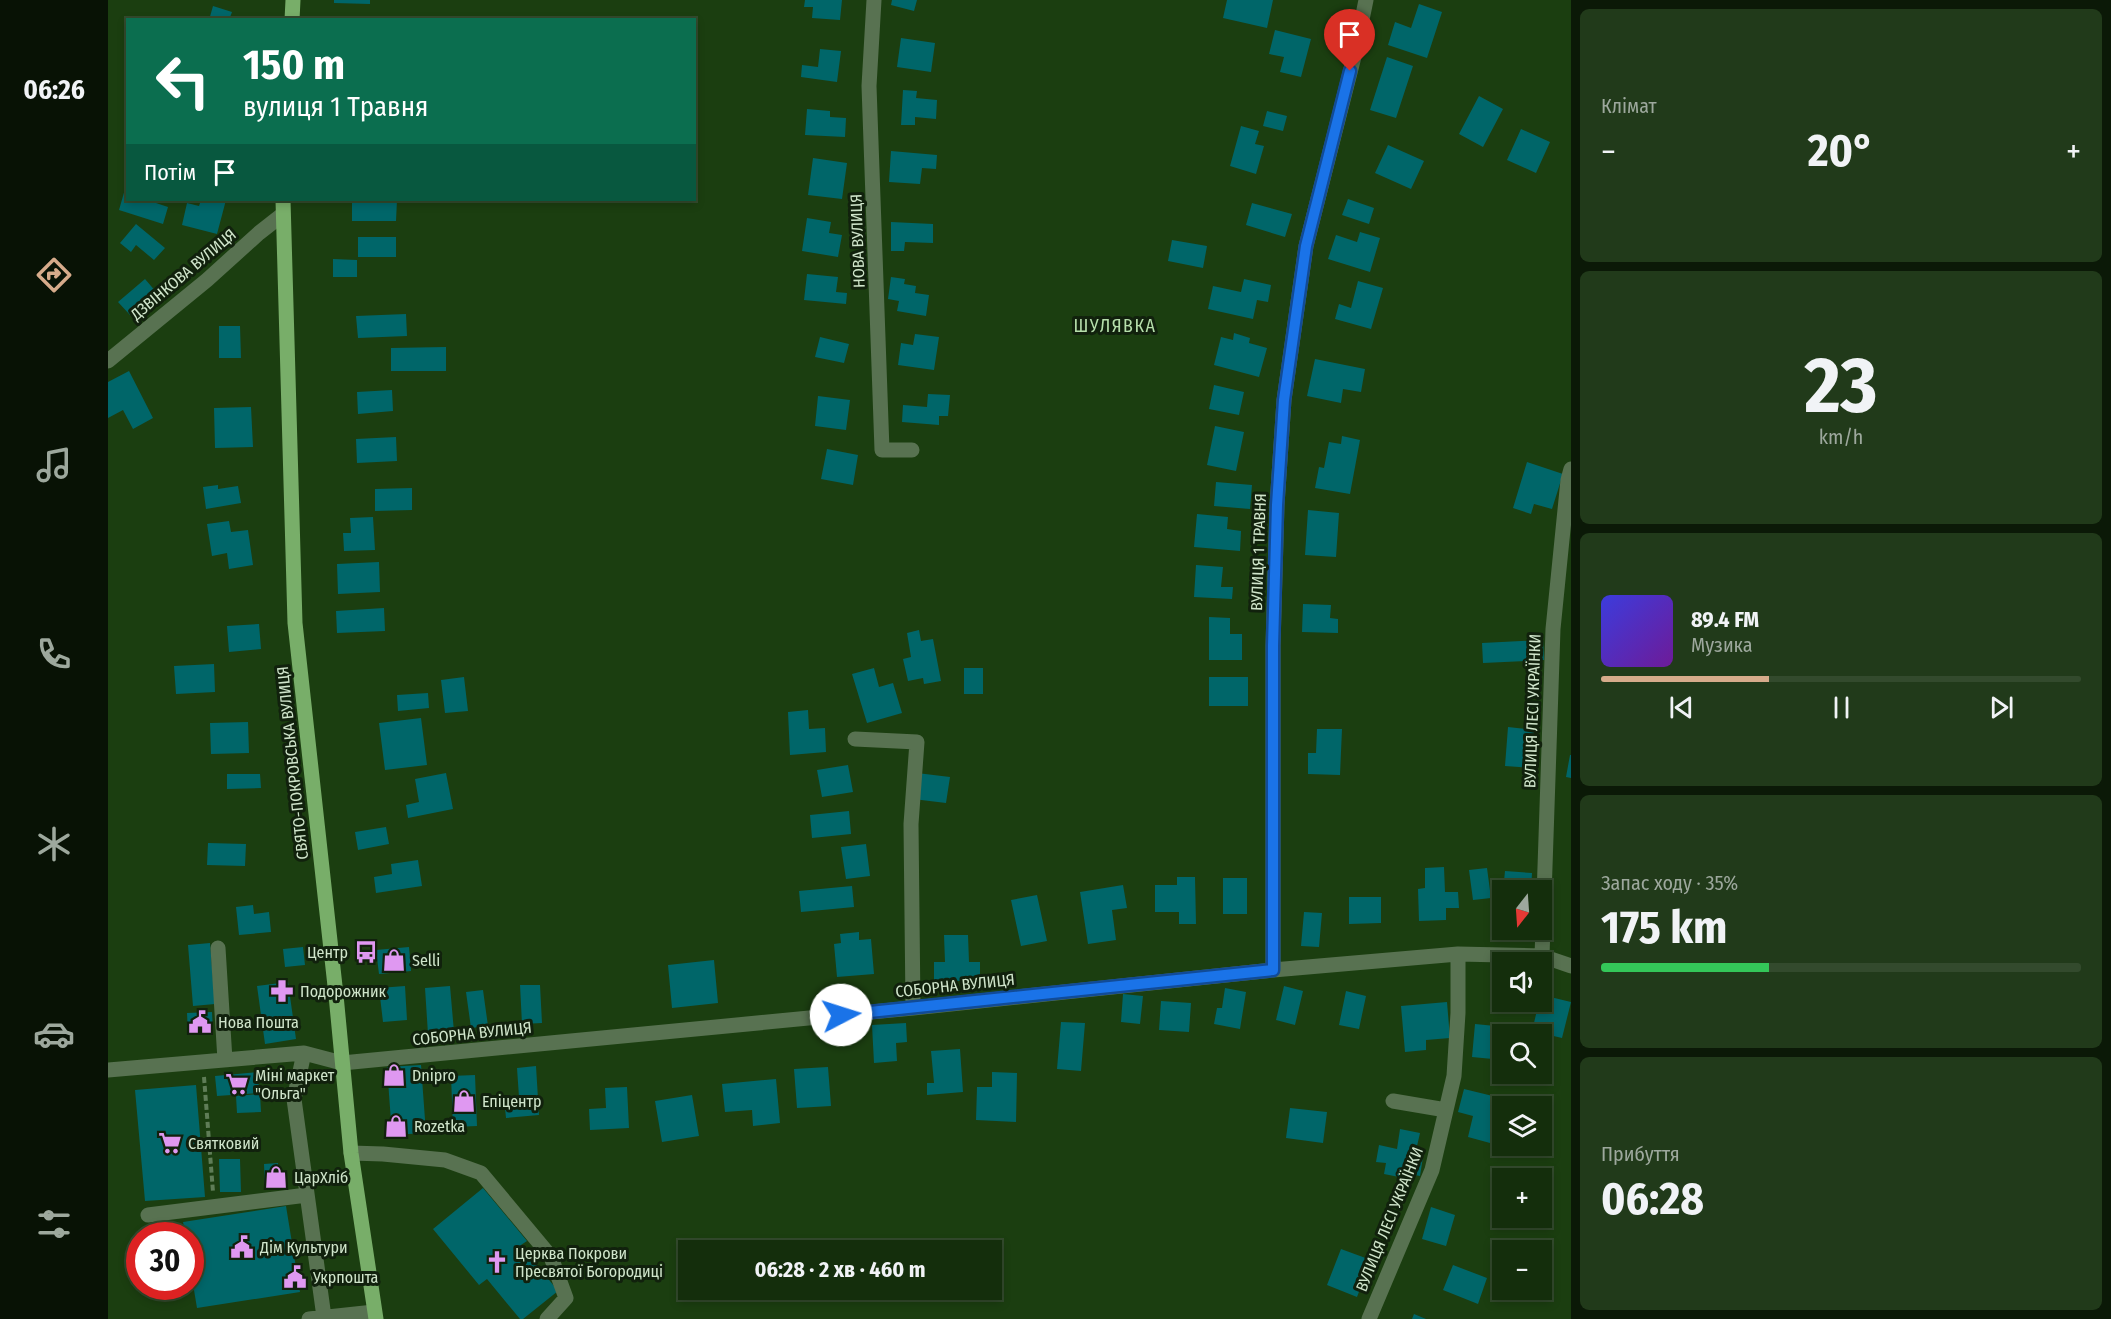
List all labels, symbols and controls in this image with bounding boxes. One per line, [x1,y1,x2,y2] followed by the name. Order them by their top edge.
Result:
[1324,9,1375,71] pin
[1333,18,1366,51] icon: arrive
[243,40,345,90] text: 150 m
[144,42,222,120] icon: left
[23,74,85,106] text: 06:26
[243,91,428,123] text: вулиця 1 Травня
[1601,94,1657,118] text: Клімат
[1808,124,1874,178] text: 20°
[1601,132,1616,172] text: −
[2066,132,2081,172] text: +
[208,156,241,189] icon: arrive
[144,159,196,186] text: Потім
[846,194,869,288] street label: НОВА ВУЛИЦЯ
[126,225,240,325] street label: ДЗВІНКОВА ВУЛИЦЯ
[33,254,75,296] icon: directions
[1073,315,1157,337] district label: ШУЛЯВКА
[1804,339,1878,433] text: 23
[1819,425,1863,449] text: km/h
[33,444,75,486] icon: music
[1247,493,1270,611] street label: ВУЛИЦЯ 1 ТРАВНЯ
[1691,606,1759,633] text: 89.4 FM
[33,633,75,675] icon: phone
[1691,633,1753,657] text: Музика
[1520,634,1545,788] street label: ВУЛИЦЯ ЛЕСІ УКРАЇНКИ
[273,665,312,861] street label: СВЯТО-ПОКРОВСЬКА ВУЛИЦЯ
[1665,691,1698,724] icon: previous
[1825,691,1858,724] icon: pause
[1985,691,2018,724] icon: next
[33,823,75,865] icon: climate
[1601,871,1738,895] text: Запас ходу · 35%
[1492,880,1552,940] north arrow
[1492,880,1552,1300] map controls
[1601,901,1727,955] text: 175 km
[353,939,379,965] bus stop icon: Центр
[307,943,348,962] place label: Центр
[381,947,407,973] shop icon: Selli
[412,951,440,970] place label: Selli
[1492,952,1552,1012] button: sound
[894,970,1016,1001] street label: СОБОРНА ВУЛИЦЯ
[269,978,295,1004] pharmacy icon: Подорожник
[300,982,386,1001] place label: Подорожник
[809,983,873,1047] position arrow
[187,1009,213,1035] public building icon: Нова Пошта
[33,1013,75,1055] icon: car
[218,1013,299,1032] place label: Нова Пошта
[411,1018,533,1049] street label: СОБОРНА ВУЛИЦЯ
[1492,1024,1552,1084] button: search
[381,1062,407,1088] shop icon: Dnipro
[255,1066,335,1103] place label: Міні маркет "Ольга"
[412,1066,456,1085] place label: Dnipro
[224,1071,250,1097] supermarket icon: Міні маркет "Ольга"
[451,1088,477,1114] shop icon: Епіцентр
[482,1092,542,1111] place label: Епіцентр
[1492,1096,1552,1156] button: layers
[383,1113,409,1139] shop icon: Rozetka
[414,1117,465,1136] place label: Rozetka
[157,1130,183,1156] supermarket icon: Святковий
[188,1134,259,1153] place label: Святковий
[1601,1142,1680,1166] text: Прибуття
[1352,1144,1427,1294] street label: ВУЛИЦЯ ЛЕСІ УКРАЇНКИ
[263,1164,289,1190] shop icon: ЦарХліб
[294,1168,348,1187] place label: ЦарХліб
[1492,1168,1552,1228] button: +
[1601,1172,1704,1226] text: 06:28
[33,1203,75,1245] icon: filters
[126,1222,204,1300] speed limit sign: 30
[229,1234,255,1260] public building icon: Дім Культури
[259,1238,348,1257] place label: Дім Культури
[1492,1240,1552,1300] button: −
[515,1244,663,1281] place label: Церква Покрови Пресвятої Богородиці
[484,1249,510,1275] church icon: Церква Покрови Пресвятої Богородиці
[754,1256,926,1283] text: 06:28 · 2 хв · 460 m
[282,1264,308,1290] public building icon: Укрпошта
[312,1268,379,1287] place label: Укрпошта

